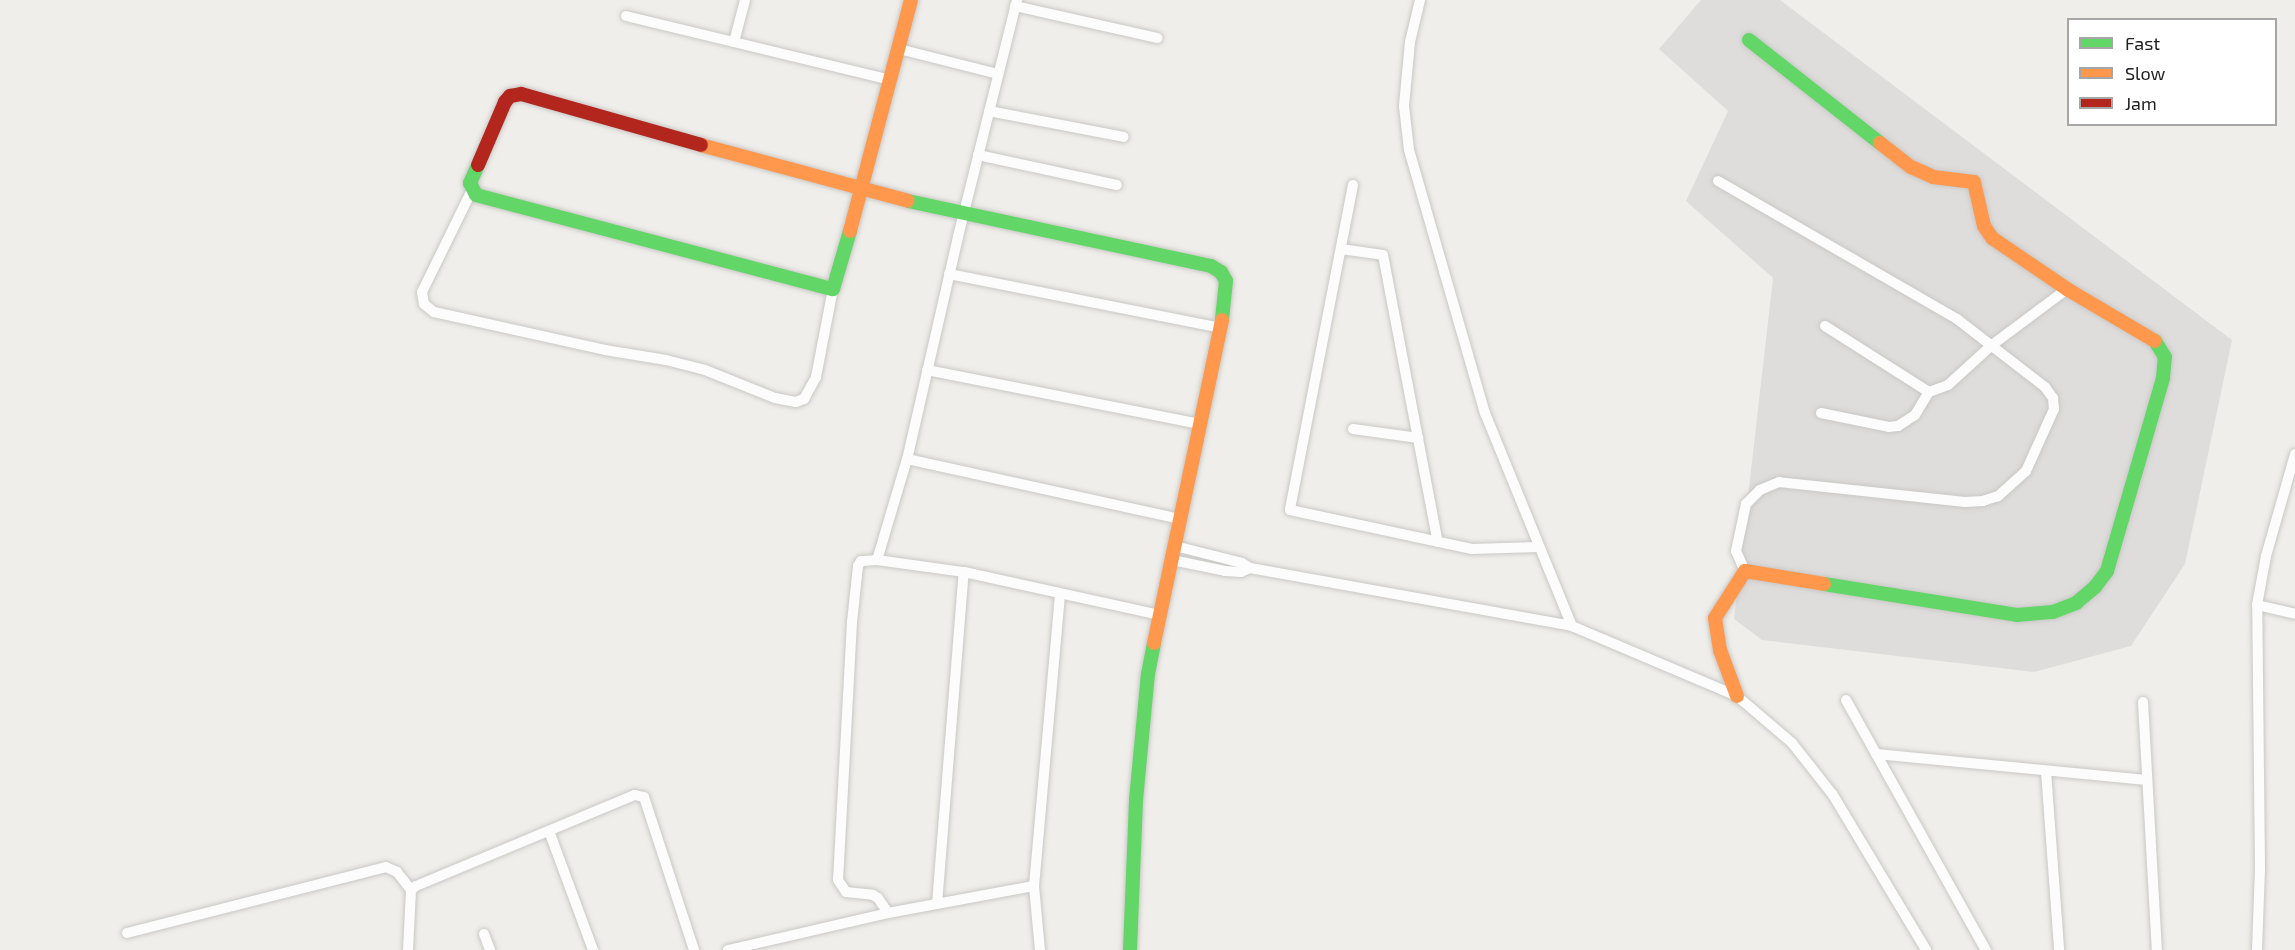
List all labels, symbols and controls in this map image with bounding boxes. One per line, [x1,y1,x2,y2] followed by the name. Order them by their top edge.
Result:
[2067,18,2277,126] legend
[2125,32,2160,54] text: Fast
[2125,62,2165,84] text: Slow
[2125,92,2157,114] text: Jam

